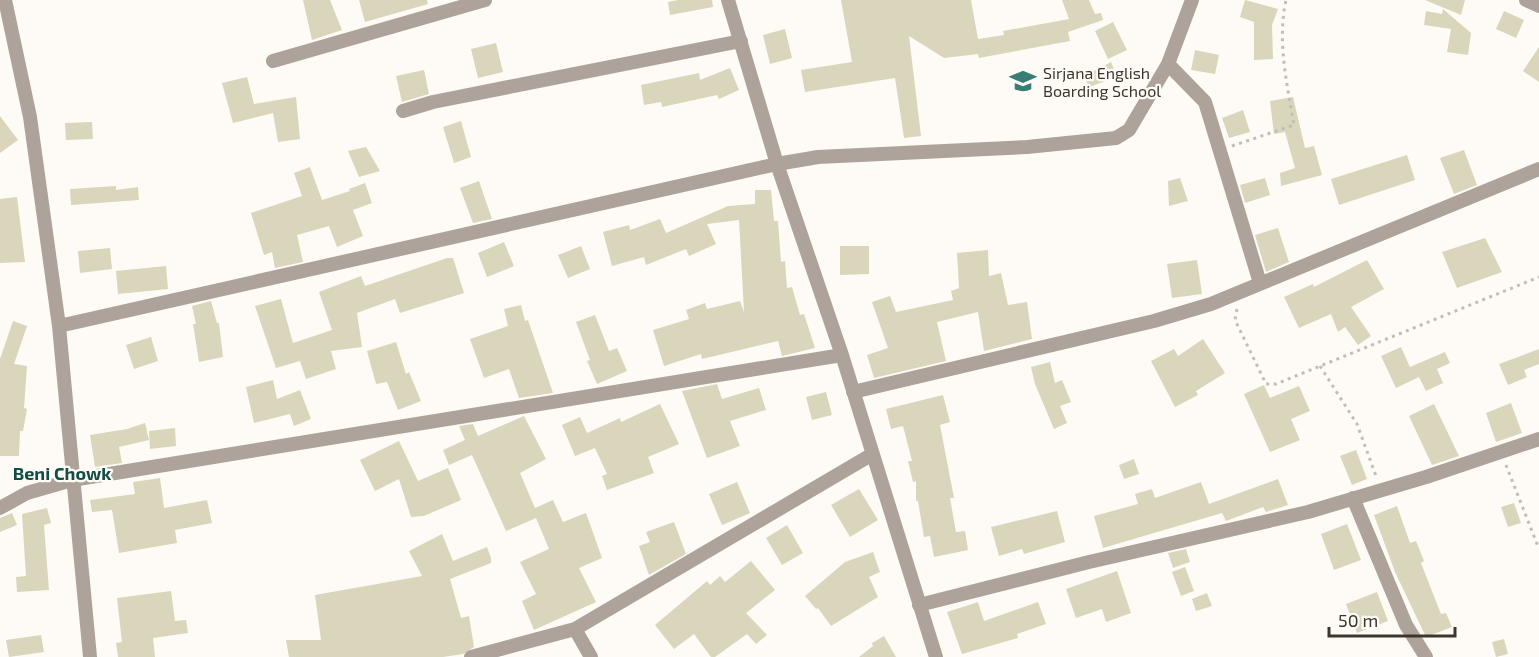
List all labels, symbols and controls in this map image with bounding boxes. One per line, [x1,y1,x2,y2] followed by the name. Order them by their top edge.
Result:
[1043,63,1161,100] place label: Sirjana English Boarding School
[1008,66,1038,96] school or university icon: Sirjana English Boarding School
[13,462,111,484] district label: Beni Chowk
[1329,600,1455,638] scale bar
[1338,609,1378,631] text: 50 m

